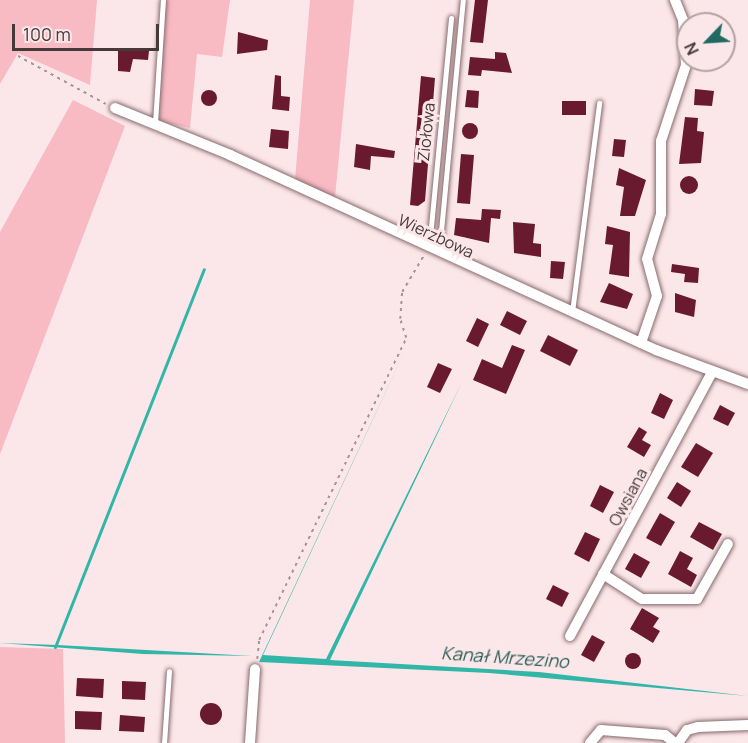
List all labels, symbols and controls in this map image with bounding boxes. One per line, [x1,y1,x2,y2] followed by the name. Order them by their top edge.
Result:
[15,12,162,50] scale bar
[676,12,736,72] north arrow
[23,22,71,46] text: 100 m
[679,39,704,59] text: N
[413,102,439,162] street label: Ziołowa
[395,210,477,262] street label: Wierzbowa
[605,465,651,529] street label: Owsiana
[441,642,569,672] water label: Kanał Mrzezino

